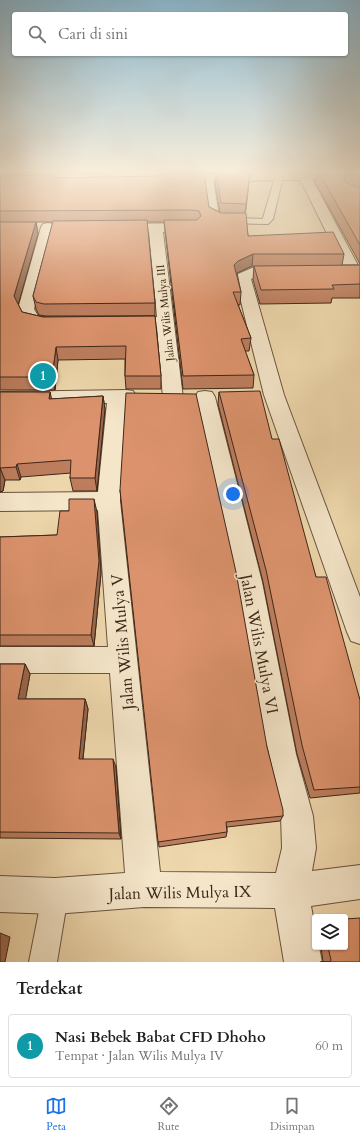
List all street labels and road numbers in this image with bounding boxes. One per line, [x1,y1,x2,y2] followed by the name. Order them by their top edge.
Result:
[153,264,178,364] street label: Jalan Wilis Mulya III
[234,570,283,716] street label: Jalan Wilis Mulya VI
[106,573,140,713] street label: Jalan Wilis Mulya V
[106,881,252,905] street label: Jalan Wilis Mulya IX

